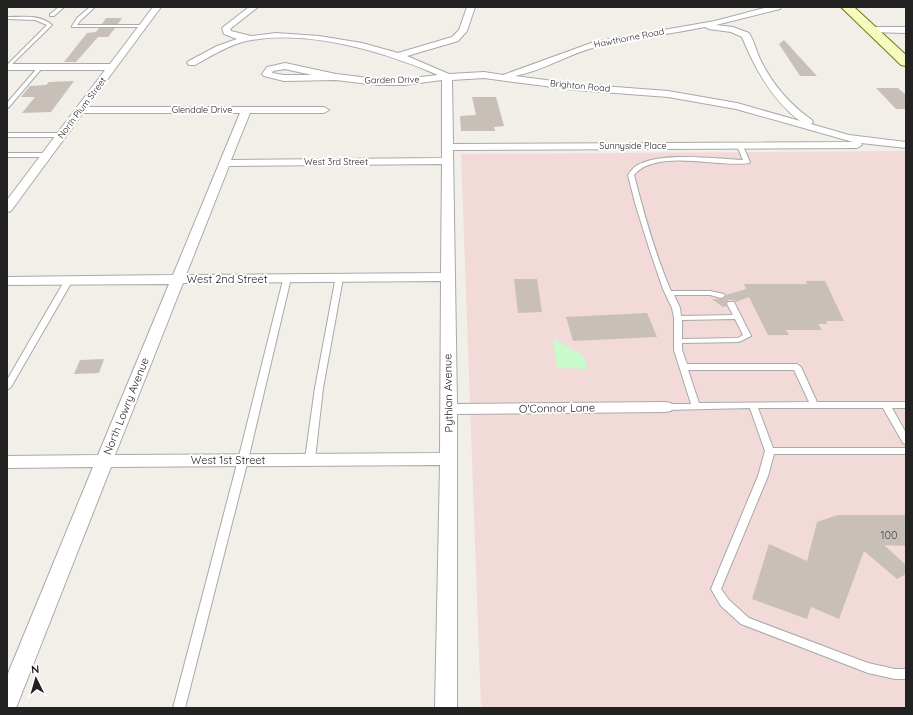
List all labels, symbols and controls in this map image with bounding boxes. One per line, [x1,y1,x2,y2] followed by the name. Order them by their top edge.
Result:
[593,25,665,50] street label: Hawthorne Road
[364,74,420,85] street label: Garden Drive
[55,75,108,141] street label: North Plum Street
[549,77,611,94] street label: Brighton Road
[172,104,232,115] street label: Glendale Drive
[599,140,667,151] street label: Sunnyside Place
[304,156,368,167] street label: West 3rd Street
[187,272,268,286] street label: West 2nd Street
[440,353,456,433] street label: Pythian Avenue
[100,355,152,457] street label: North Lowry Avenue
[519,400,595,416] street label: O'Connor Lane
[191,453,266,467] street label: West 1st Street
[880,528,898,542] house number: 100
[16,659,56,699] north arrow
[30,662,40,676] text: N

